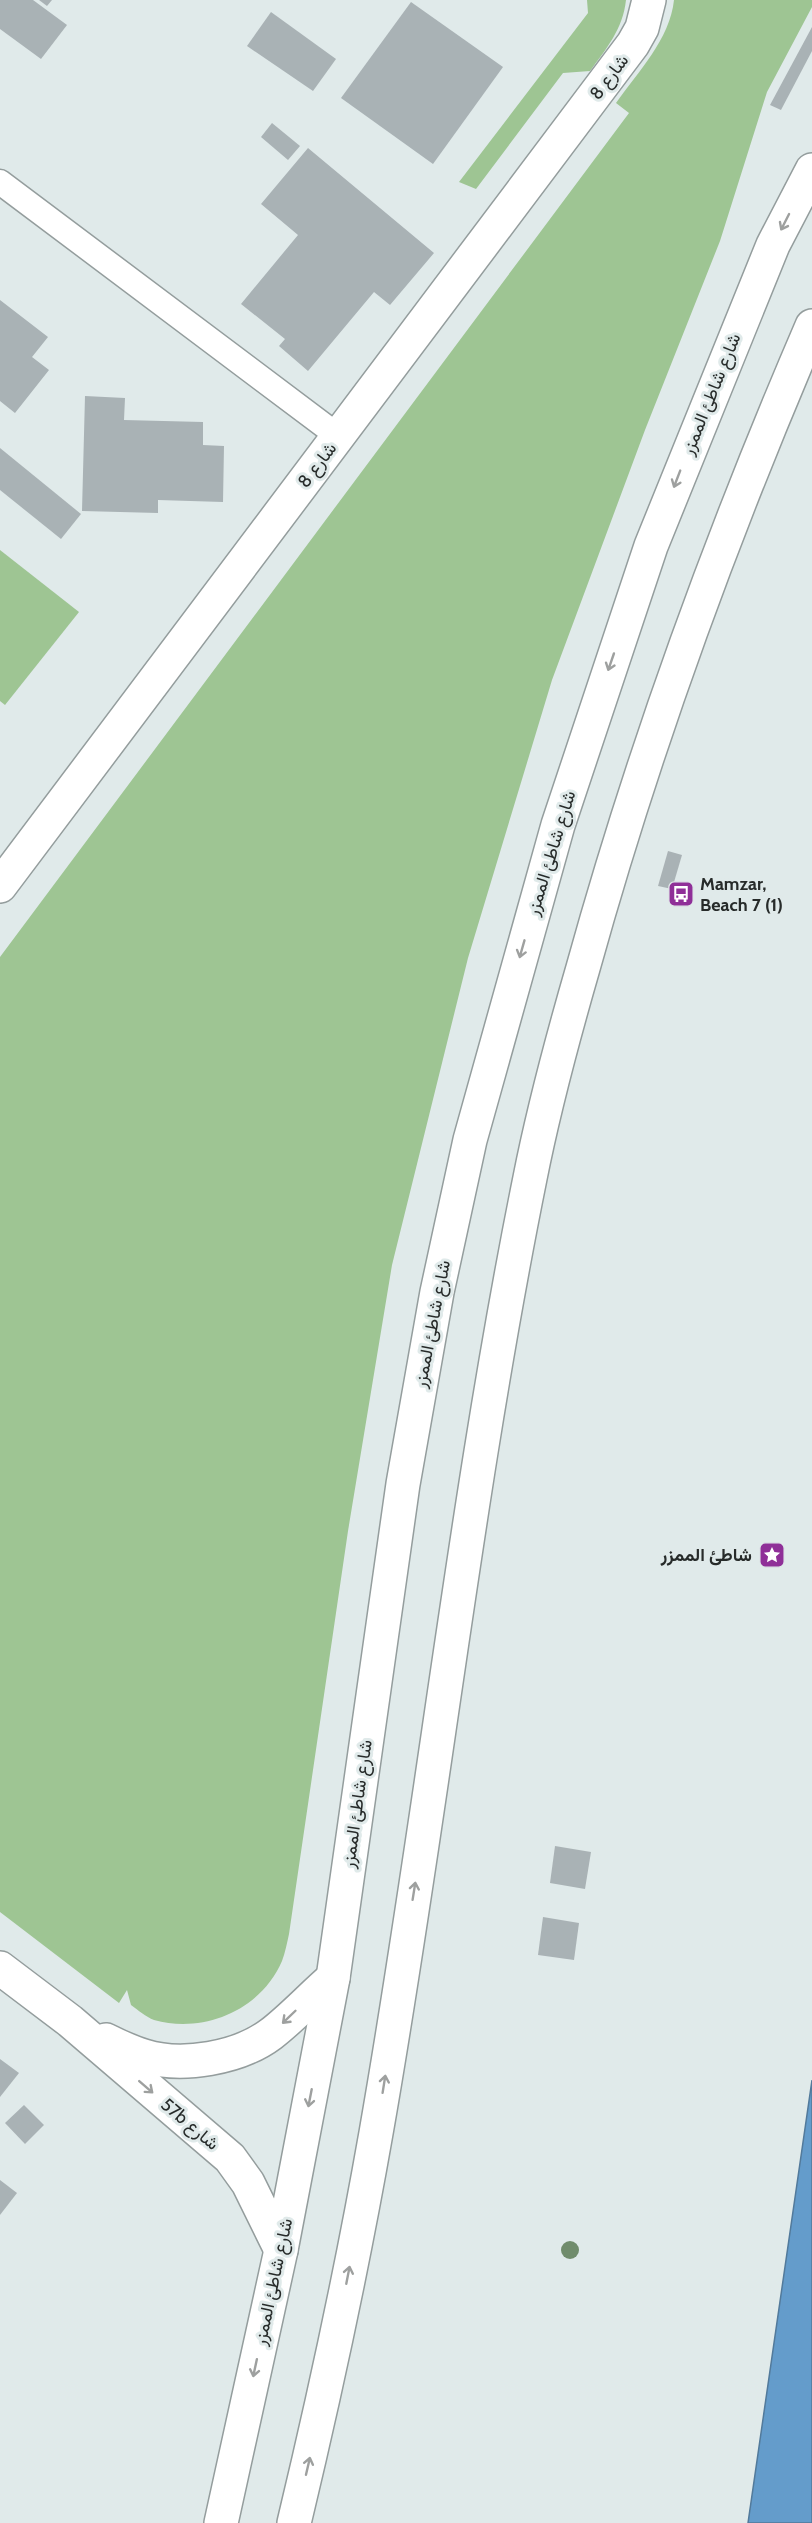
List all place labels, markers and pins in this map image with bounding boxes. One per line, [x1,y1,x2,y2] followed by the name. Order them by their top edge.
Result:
[700,873,783,916] place label: Mamzar, Beach 7 (1)
[666,879,696,909] bus stop icon: Mamzar, Beach 7 (1)
[757,1540,787,1570] place icon: شاطئ الممزر
[660,1544,752,1566] place label: شاطئ الممزر

